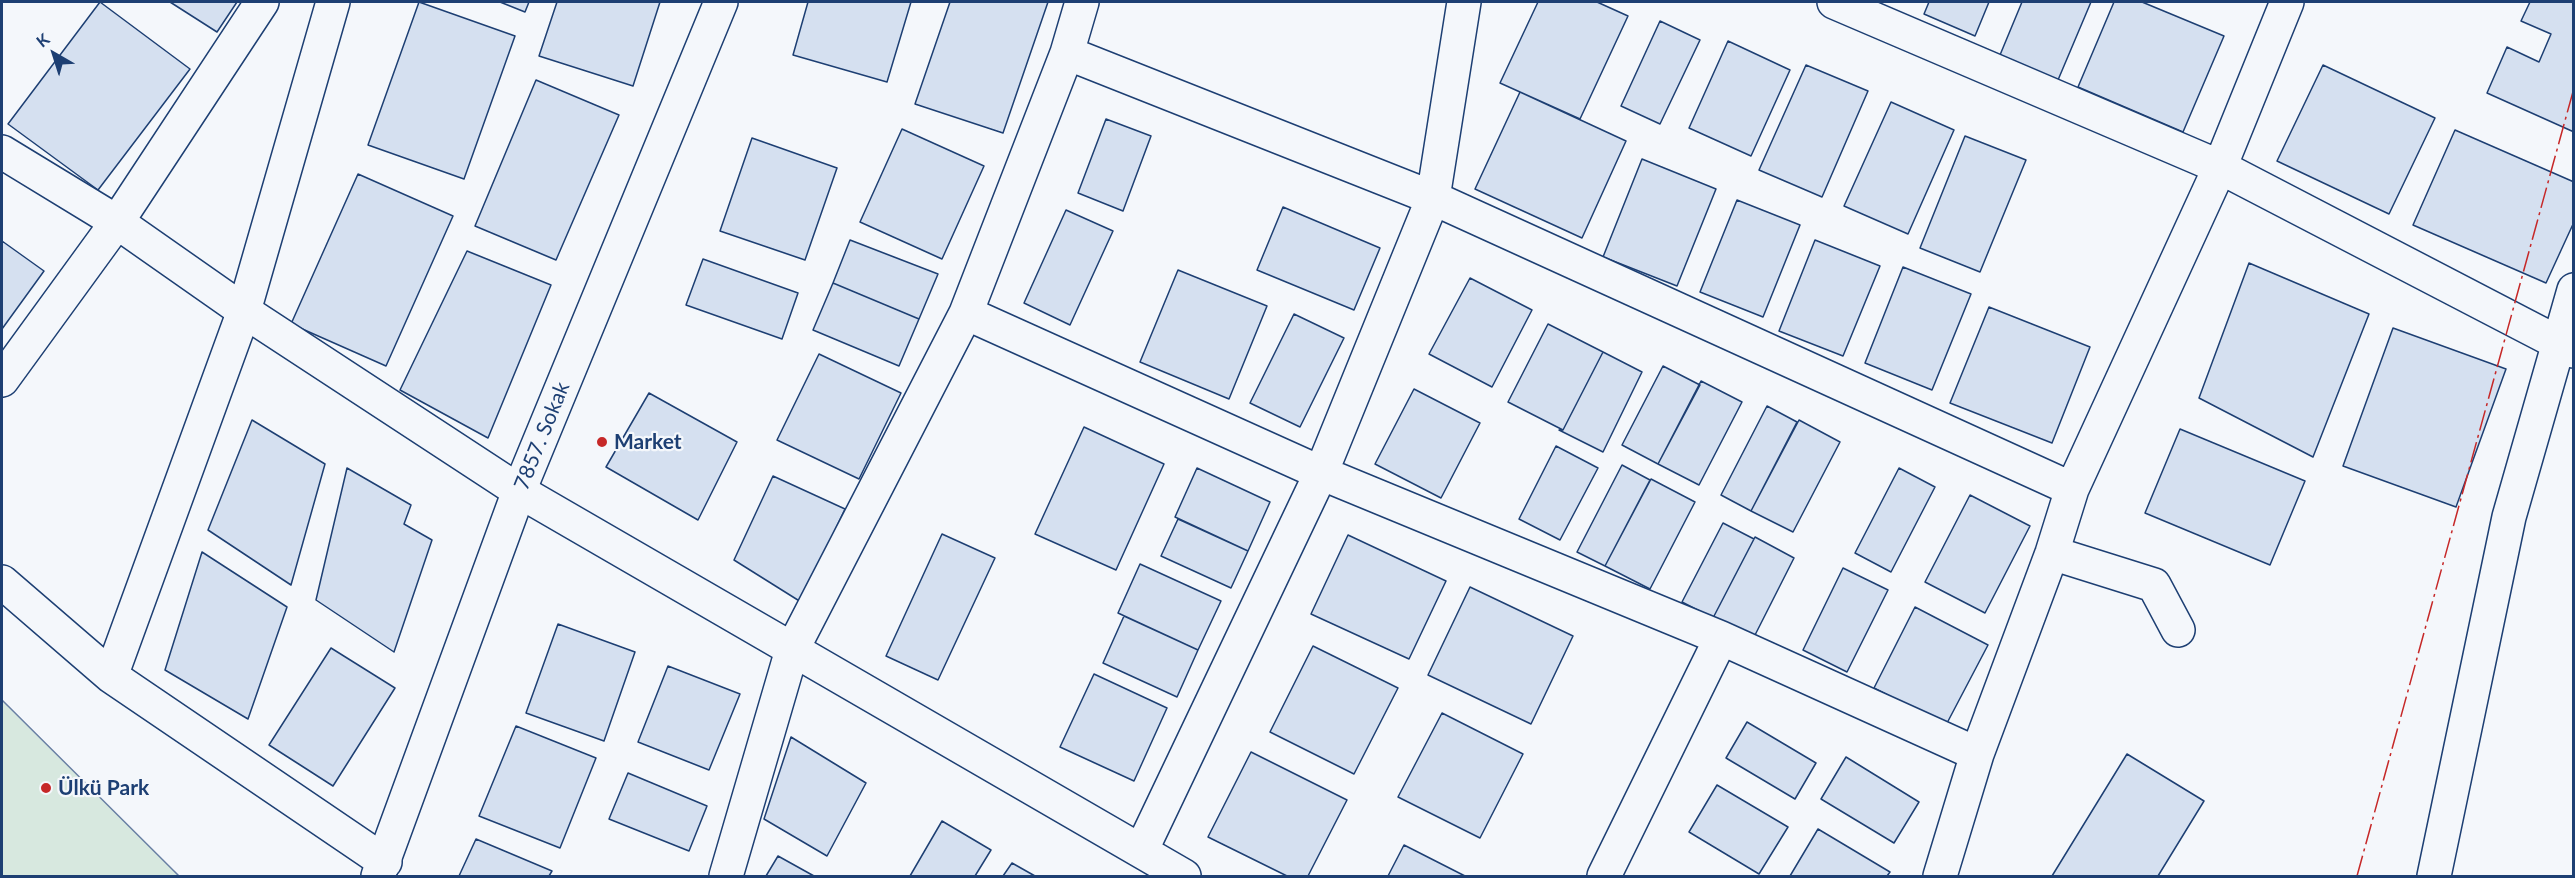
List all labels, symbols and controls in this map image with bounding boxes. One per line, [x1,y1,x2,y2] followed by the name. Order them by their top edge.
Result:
[24,24,84,84] north arrow
[32,29,53,50] text: K
[509,378,575,494] street label: 7857. Sokak
[614,429,682,455] place label: Market
[595,435,609,449] marker: Market
[58,775,149,801] place label: Ülkü Park
[39,781,53,795] marker: Ülkü Park

